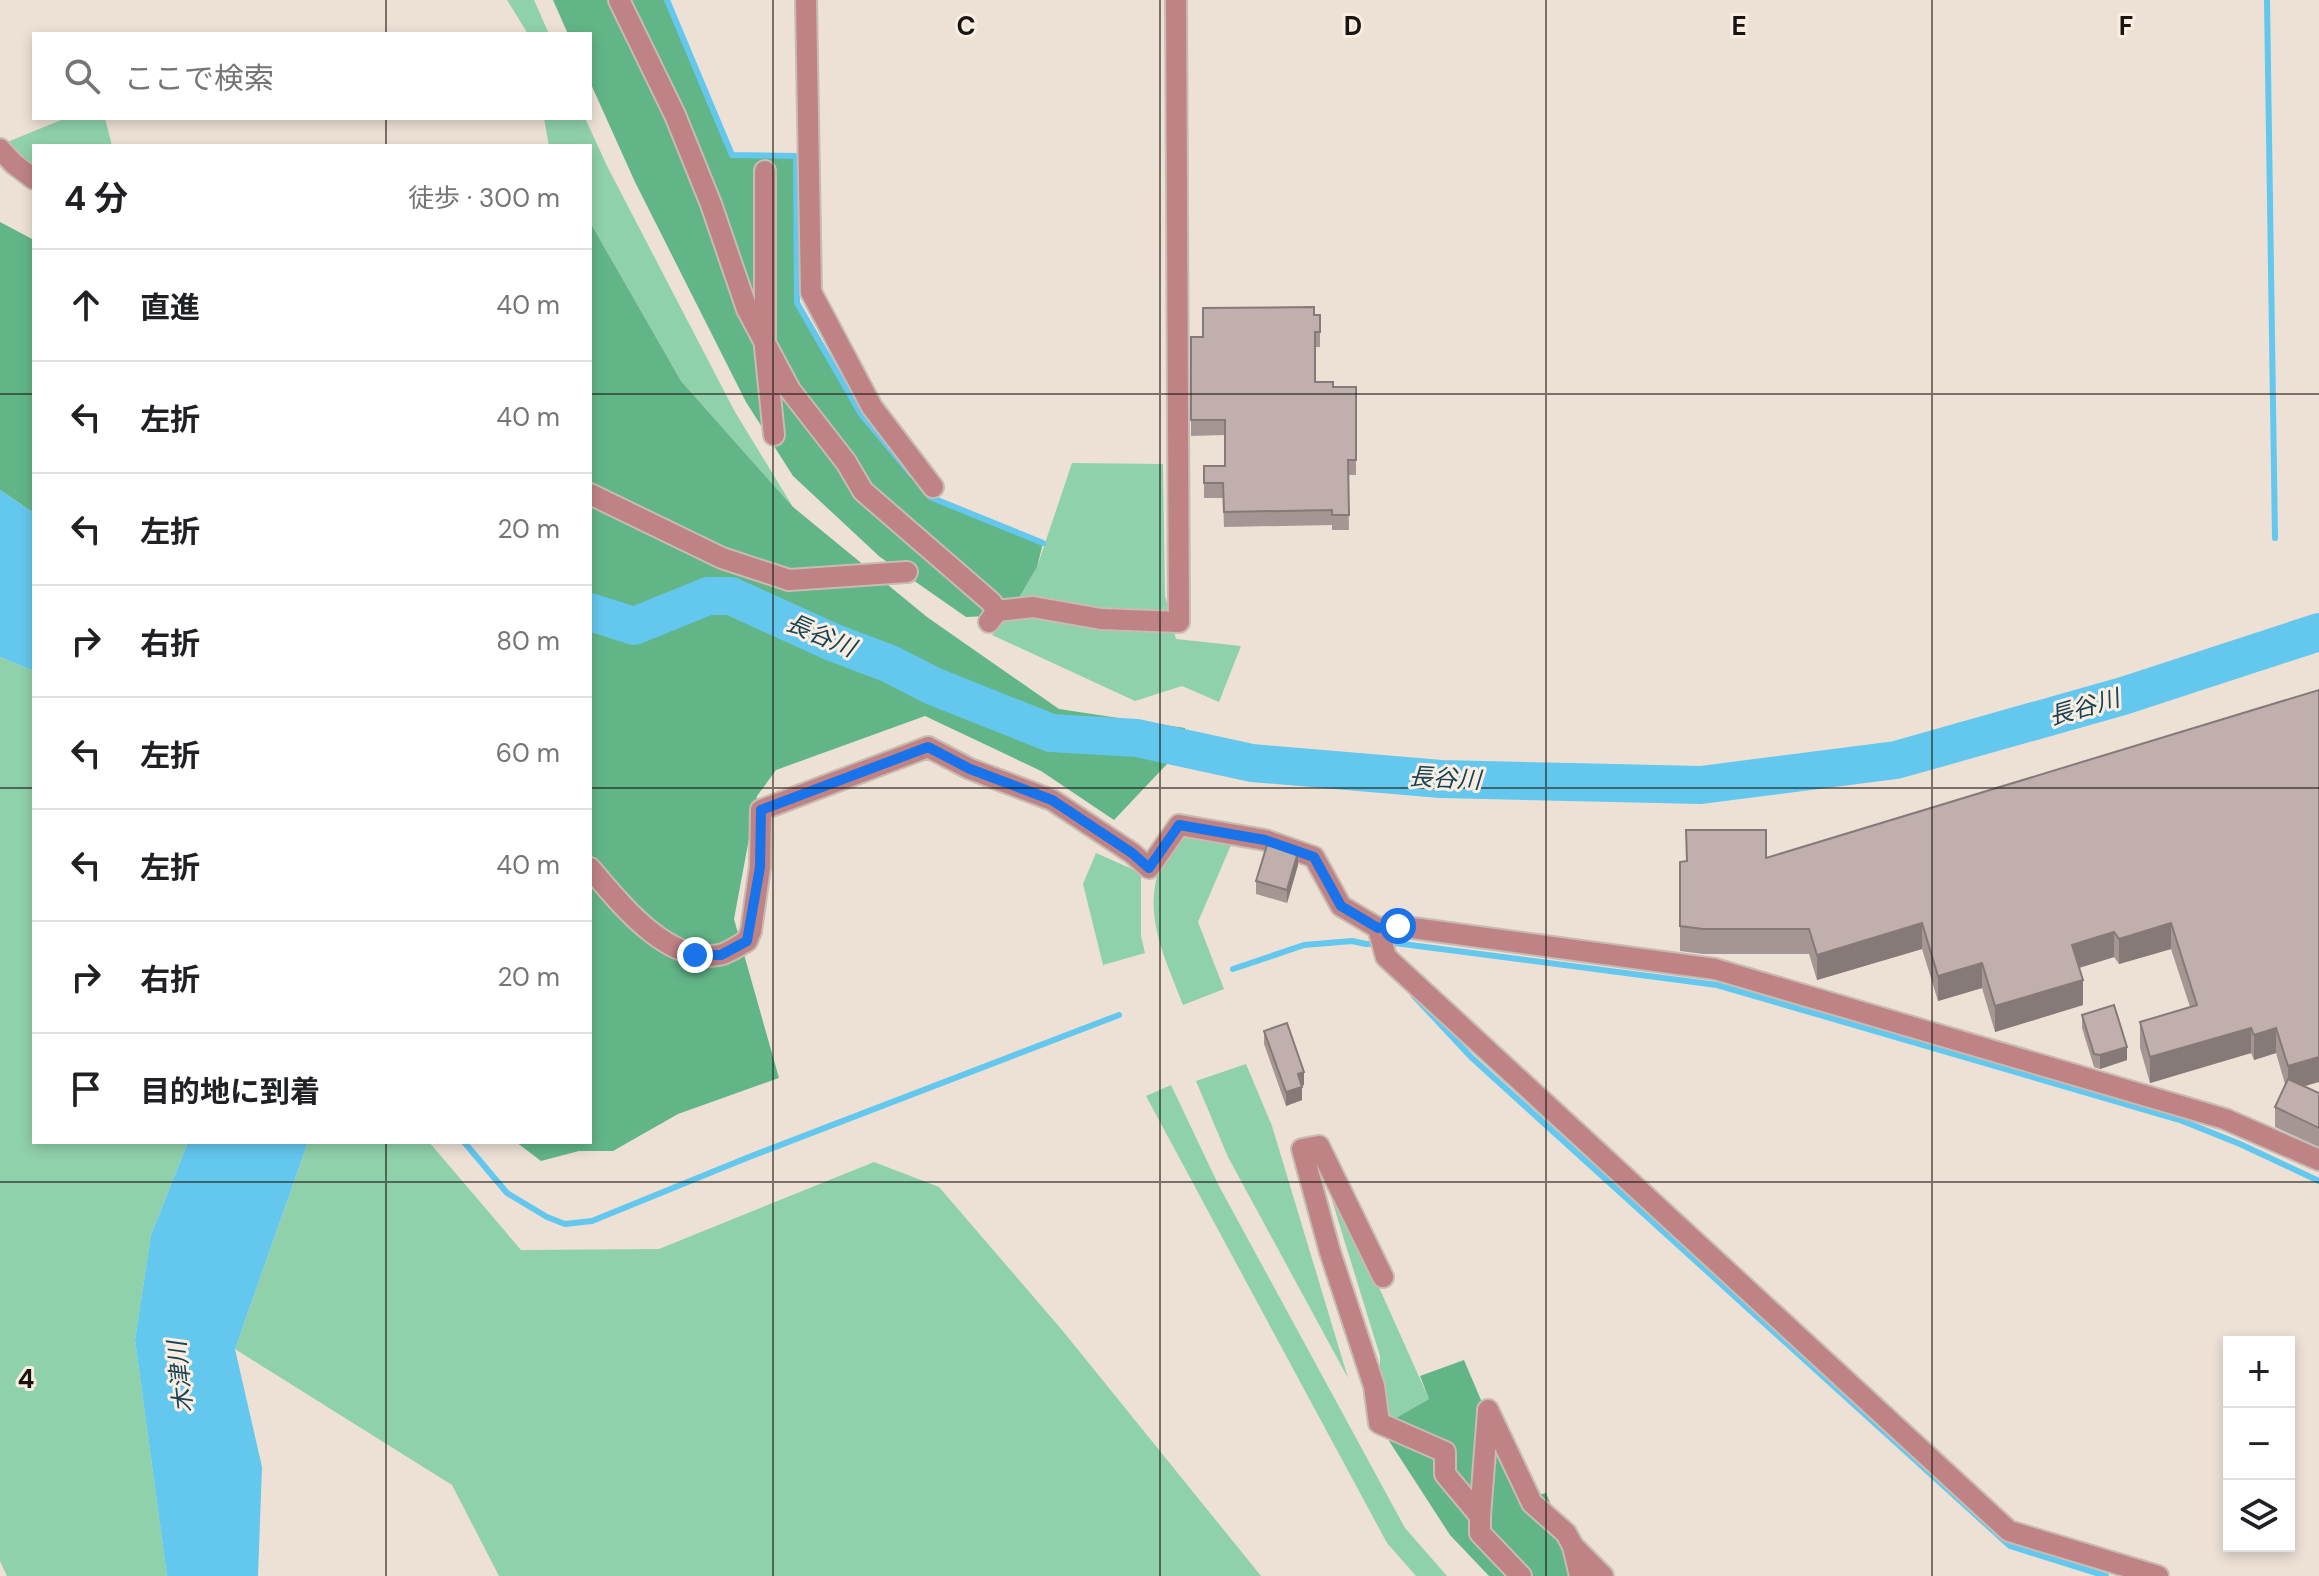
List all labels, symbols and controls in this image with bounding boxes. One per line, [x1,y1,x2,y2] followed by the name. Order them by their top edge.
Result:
[956,9,976,43] text: C
[1344,9,1362,43] text: D
[1731,9,1747,43] text: E
[2119,9,2133,43] text: F
[32,32,592,120] search box
[60,54,104,98] icon: search
[124,59,274,98] text: ここで検索
[64,176,128,221] text: 4 分
[408,181,560,215] text: 徒歩 · 300 m
[64,283,108,327] icon: ahead
[140,288,200,327] text: 直進
[496,288,560,322] text: 40 m
[64,395,108,439] icon: left
[140,400,200,439] text: 左折
[496,400,560,434] text: 40 m
[64,507,108,551] icon: left
[140,512,200,551] text: 左折
[497,512,560,546] text: 20 m
[782,607,863,665] water label: 長谷川
[64,619,108,663] icon: right
[140,624,200,663] text: 右折
[496,624,560,658] text: 80 m
[2045,681,2126,732] water label: 長谷川
[64,731,108,775] icon: left
[140,736,200,775] text: 左折
[496,736,560,770] text: 60 m
[1408,761,1485,796] water label: 長谷川
[64,843,108,887] icon: left
[140,848,200,887] text: 左折
[496,848,560,882] text: 40 m
[1380,908,1416,944] route start
[677,937,713,973] route end
[64,955,108,999] icon: right
[140,960,200,999] text: 右折
[497,960,560,994] text: 20 m
[64,1067,108,1111] icon: arrive
[140,1072,320,1111] text: 目的地に到着
[2223,1336,2295,1552] map controls
[2223,1336,2295,1408] button: +
[161,1337,199,1414] water label: 木津川
[18,1362,34,1396] text: 4
[2223,1408,2295,1480] button: −
[2223,1480,2295,1552] button: layers

